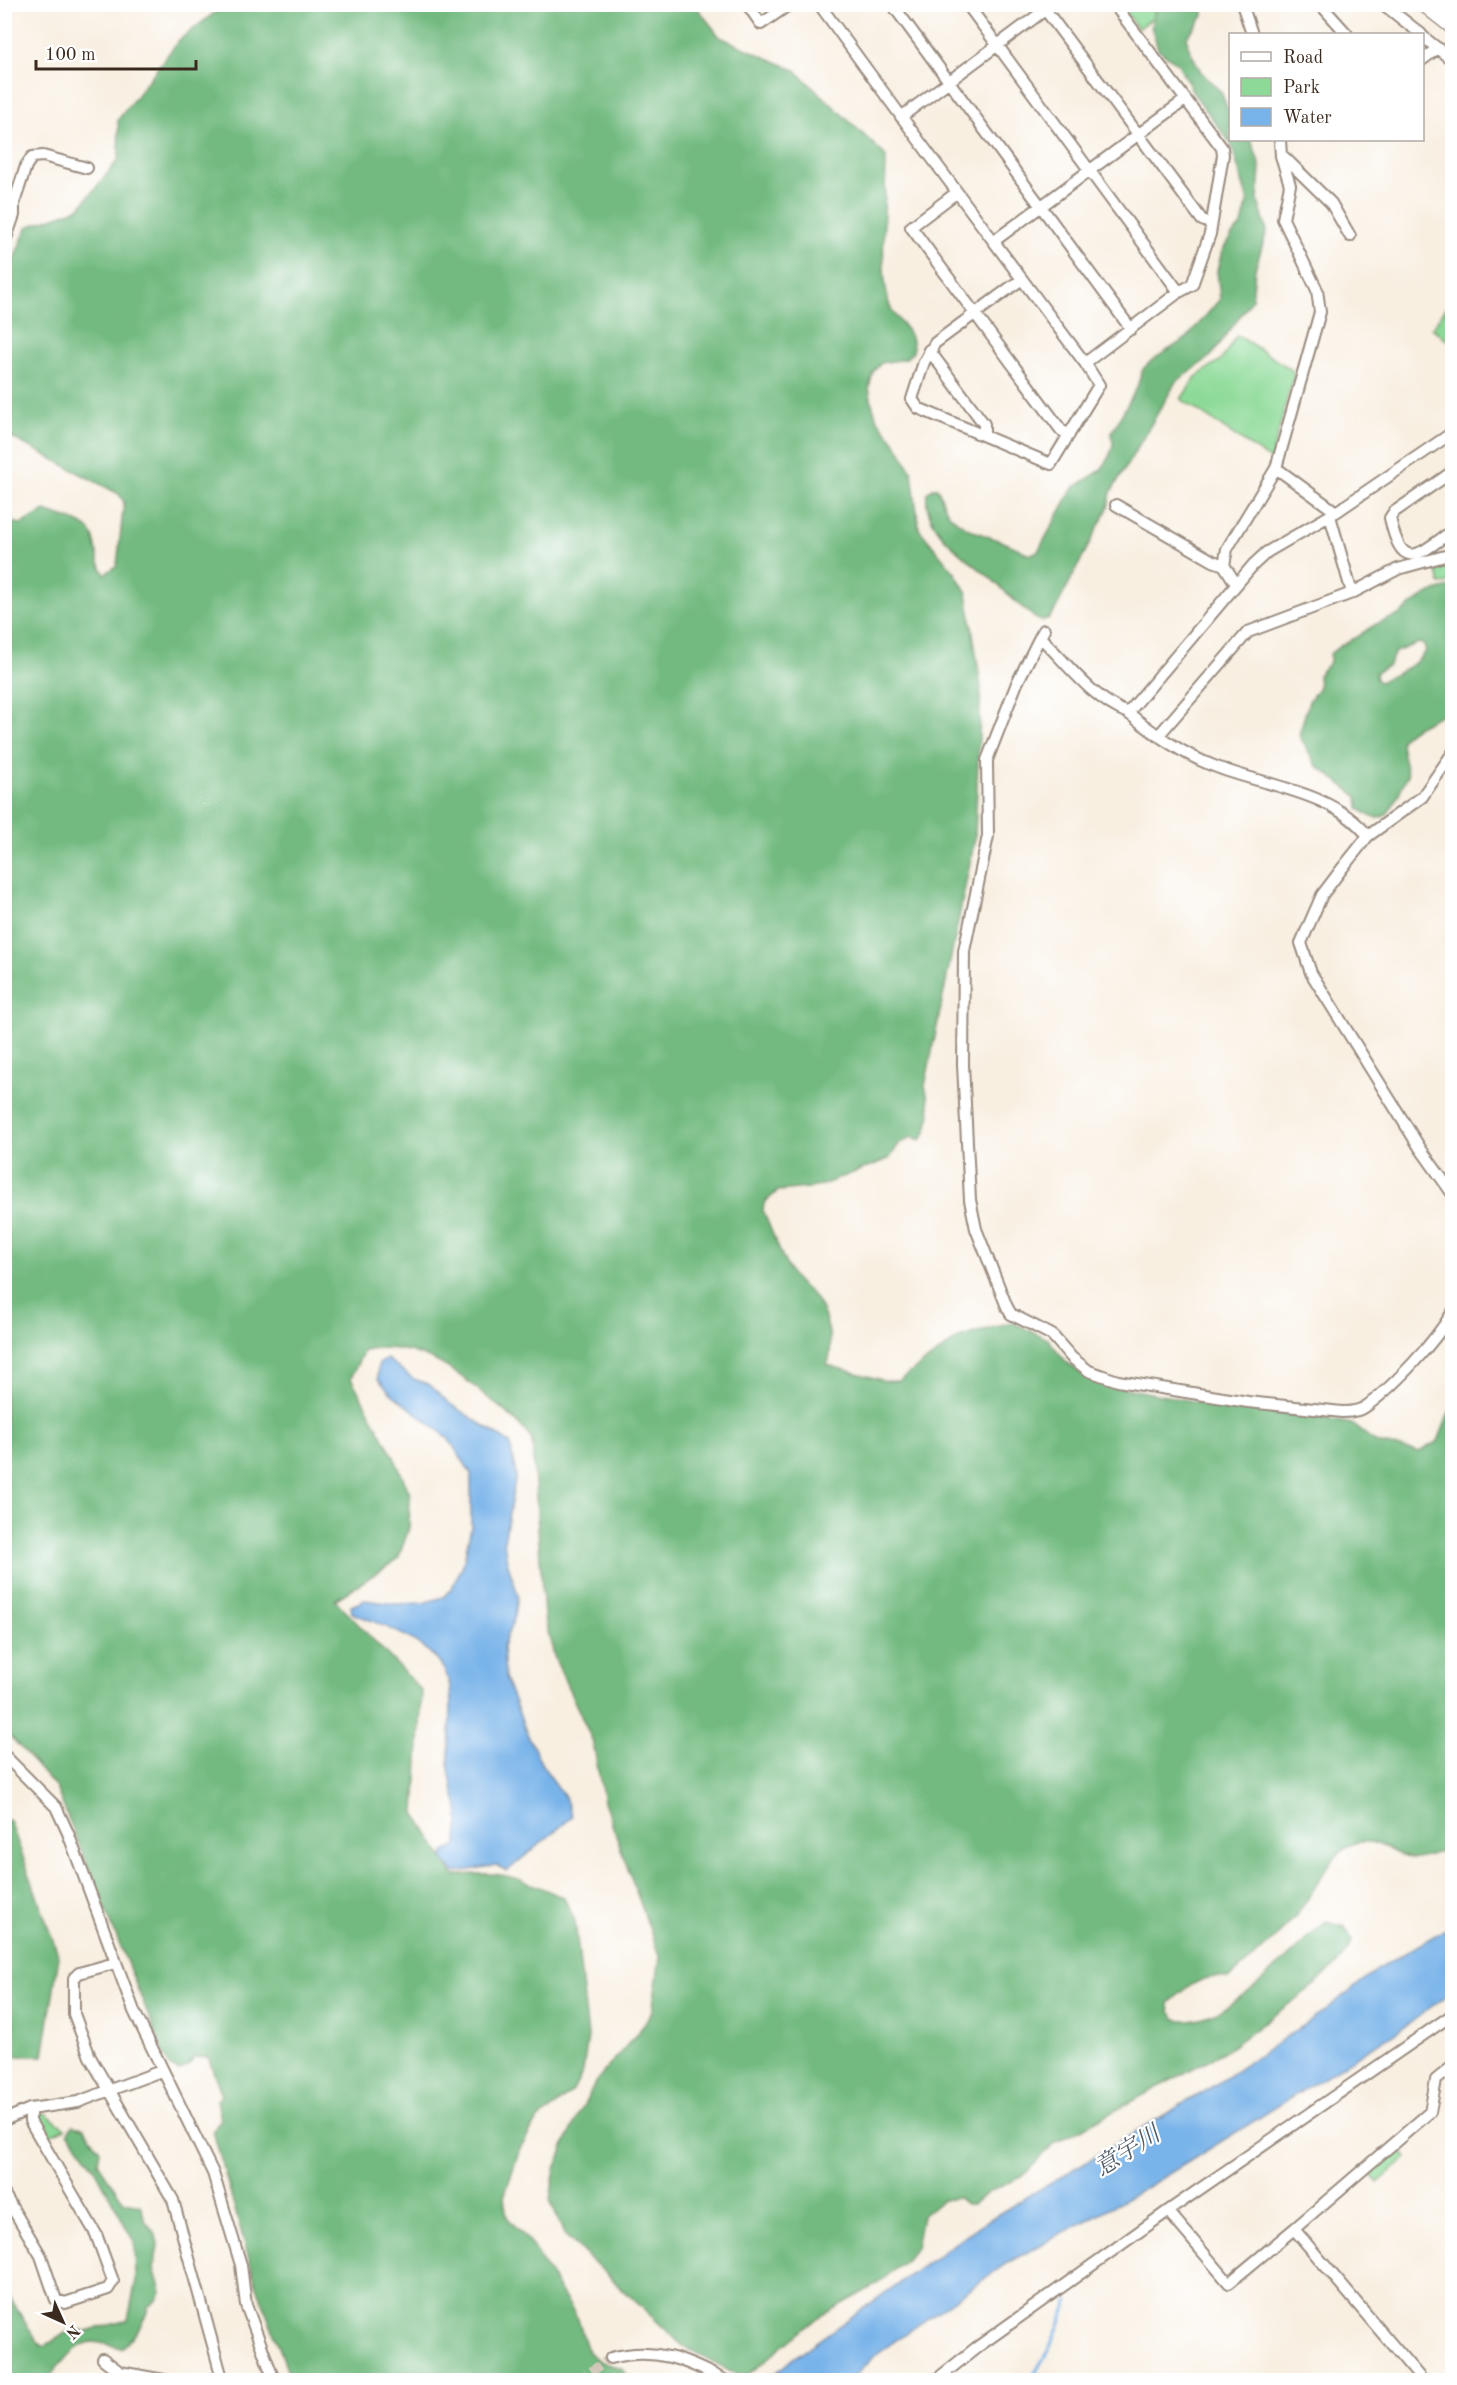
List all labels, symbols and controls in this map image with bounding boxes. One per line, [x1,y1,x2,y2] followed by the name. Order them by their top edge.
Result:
[36,33,196,71] scale bar
[1229,33,1424,141] legend
[45,46,96,64] text: 100 m
[1283,49,1323,67] text: Road
[1283,79,1320,97] text: Park
[1283,109,1332,127] text: Water
[1090,2119,1167,2181] water label: 意宇川
[33,2292,93,2352] north arrow
[62,2321,82,2342] text: N

